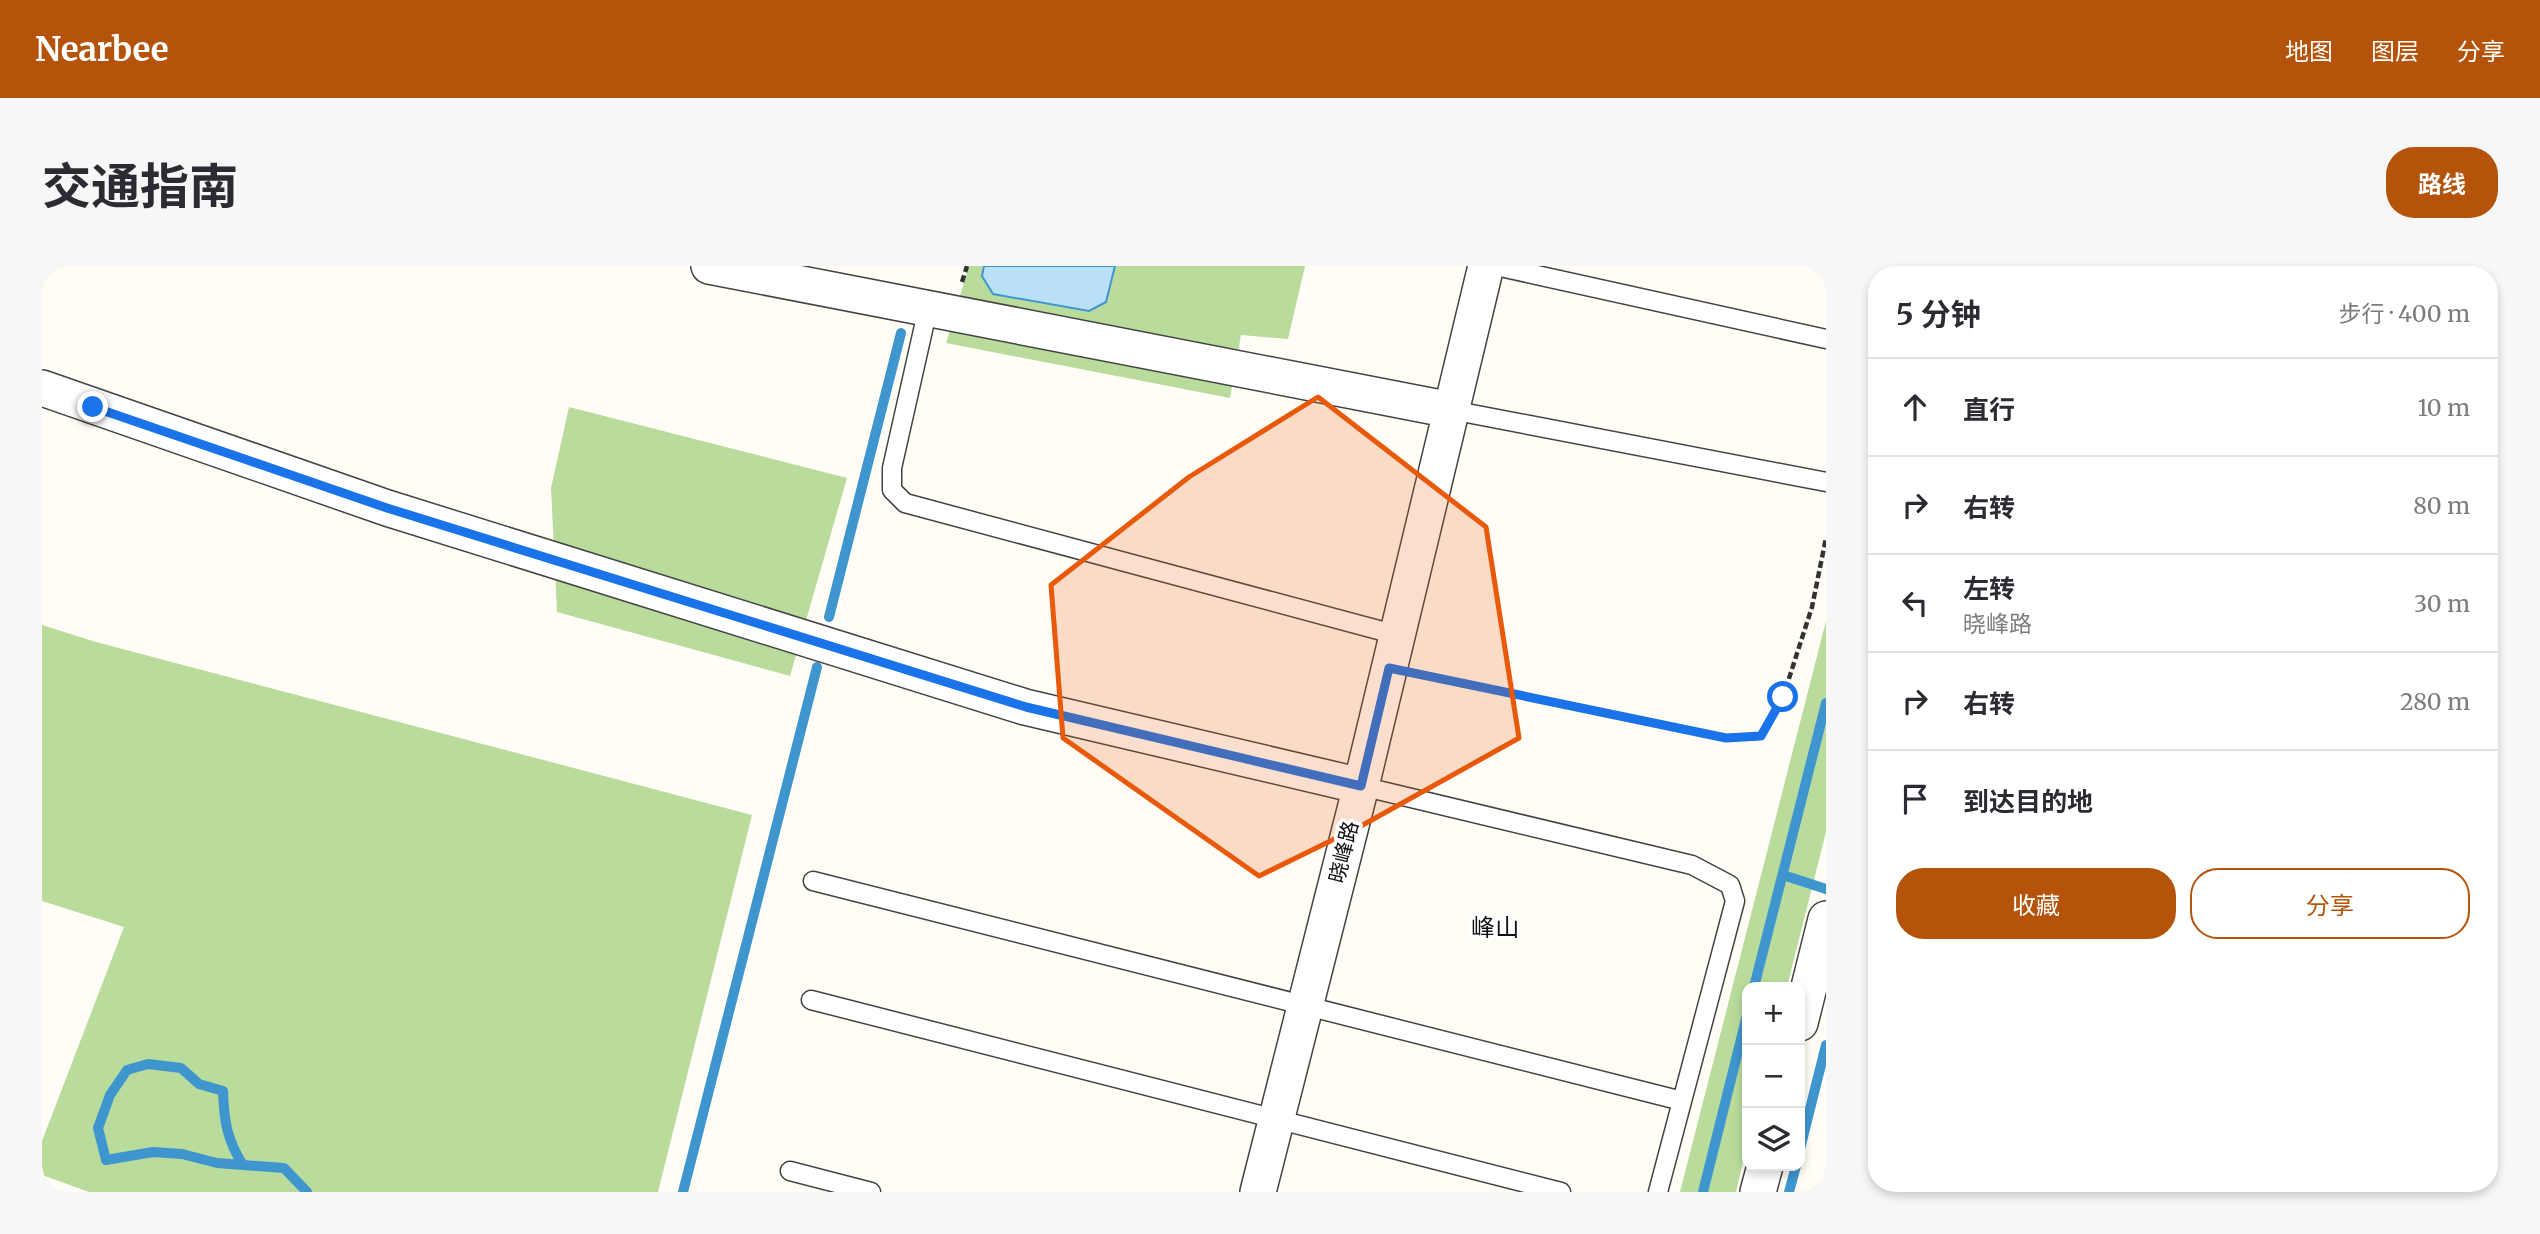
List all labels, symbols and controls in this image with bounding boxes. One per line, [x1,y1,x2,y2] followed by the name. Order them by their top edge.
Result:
[35,29,169,70] text: Nearbee
[2285,36,2333,67] text: 地图
[2371,36,2419,67] text: 图层
[2457,36,2505,67] text: 分享
[2386,147,2498,218] button: 路线
[42,156,238,217] text: 交通指南
[1896,295,1981,333] text: 5 分钟
[2338,299,2470,328] text: 步行 · 400 m
[1896,388,1934,426] icon: ahead
[77,391,108,422] route end
[1963,393,2015,426] text: 直行
[2417,393,2470,422] text: 10 m
[1896,486,1934,524] icon: right
[1963,491,2015,524] text: 右转
[2413,491,2470,520] text: 80 m
[1963,572,2015,605] text: 左转
[1896,584,1934,622] icon: left
[2414,589,2470,618] text: 30 m
[1963,609,2032,638] text: 晓峰路
[1767,681,1798,712] route start
[1896,682,1934,720] icon: right
[1963,687,2015,720] text: 右转
[2400,687,2470,716] text: 280 m
[1896,780,1934,818] icon: arrive
[1963,785,2093,818] text: 到达目的地
[1323,818,1364,886] street label: 晓峰路
[1896,868,2176,939] button: 收藏
[2190,868,2470,939] button: 分享
[1471,912,1519,943] district label: 峰山
[1742,982,1805,1171] map controls
[1742,982,1805,1045] button: +
[1742,1045,1805,1108] button: −
[1742,1108,1805,1171] button: layers

